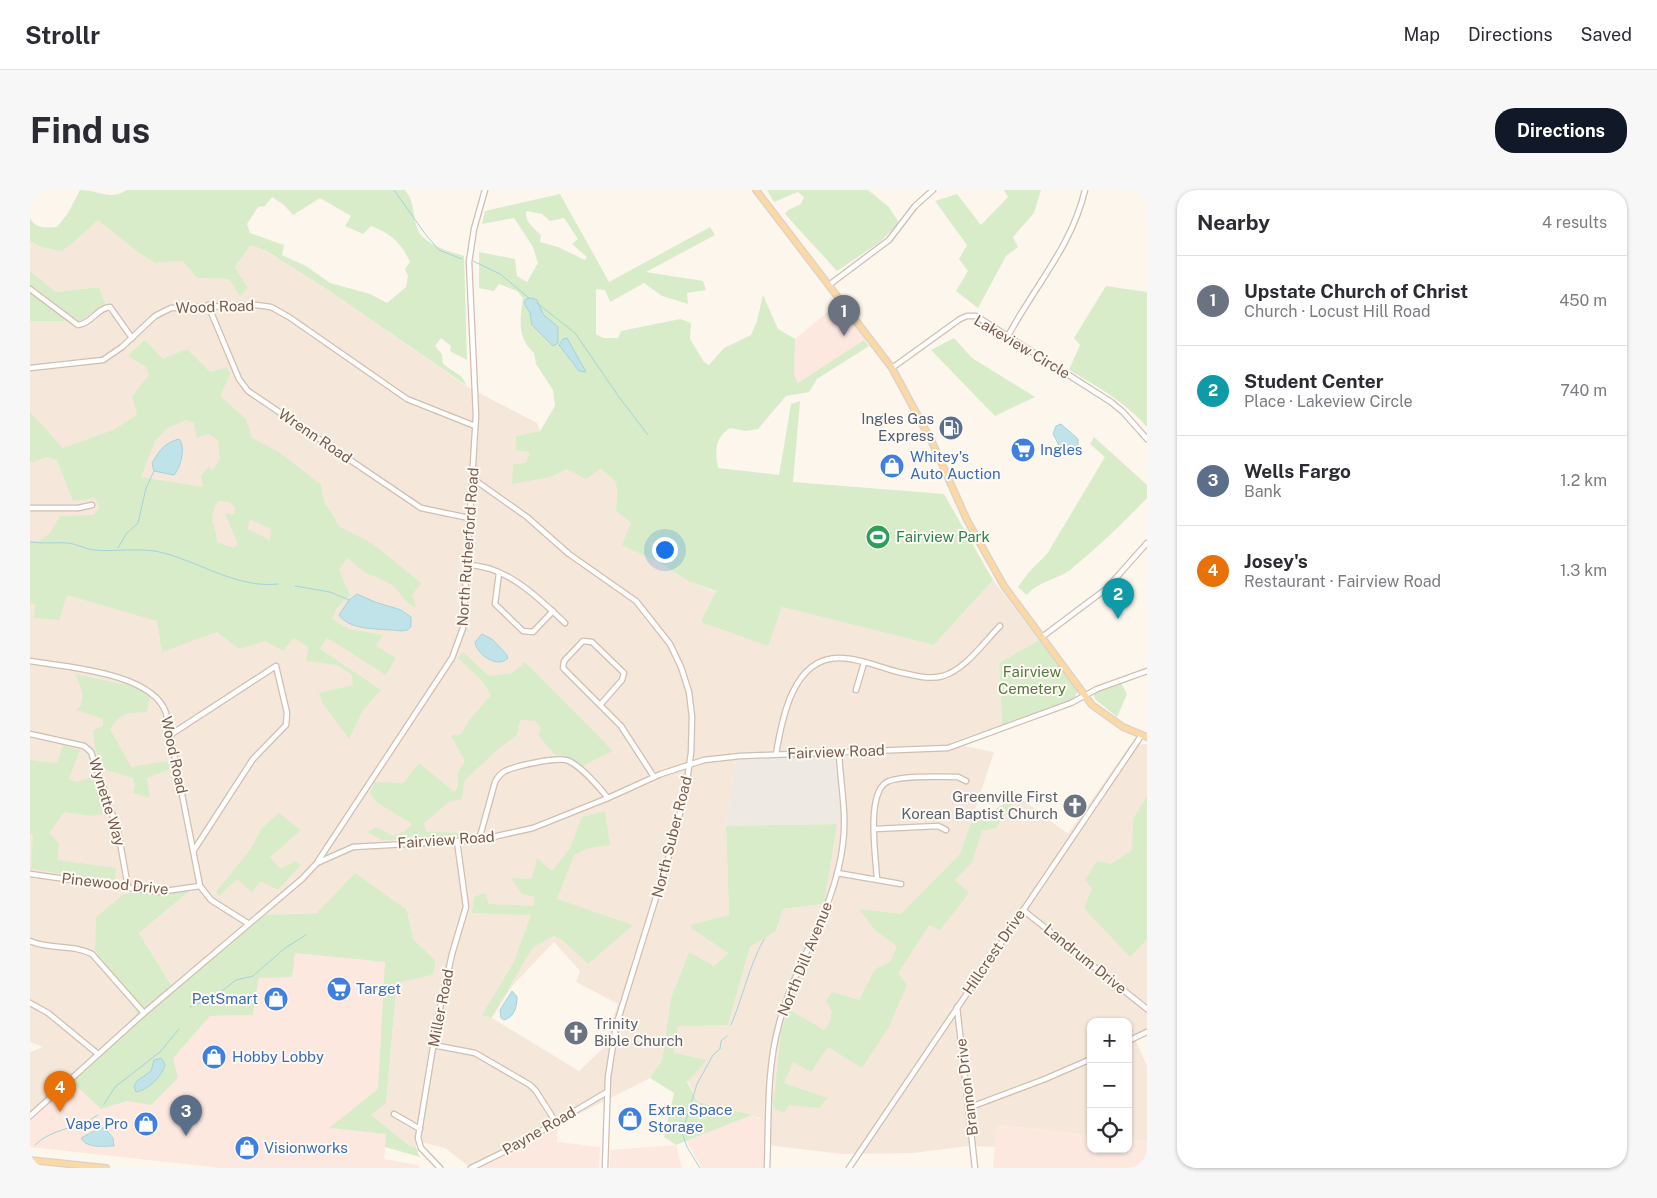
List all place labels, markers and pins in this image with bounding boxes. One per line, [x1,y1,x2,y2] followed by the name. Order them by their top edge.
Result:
[828,295,860,336] pin: 1
[861,410,934,444] place label: Ingles Gas Express
[938,415,964,441] fuel station icon: Ingles Gas Express
[1010,437,1036,463] supermarket icon: Ingles
[1040,441,1082,458] place label: Ingles
[910,448,1001,482] place label: Whitey's Auto Auction
[879,453,905,479] shop icon: Whitey's Auto Auction
[865,524,891,550] sports icon: Fairview Park
[896,528,990,545] place label: Fairview Park
[1102,578,1134,619] pin: 2
[901,788,1058,822] place label: Greenville First Korean Baptist Church
[1062,793,1088,819] church icon: Greenville First Korean Baptist Church
[326,976,352,1002] supermarket icon: Target
[356,980,401,997] place label: Target
[263,986,289,1012] shop icon: PetSmart
[192,990,258,1007] place label: PetSmart
[594,1015,683,1049] place label: Trinity Bible Church
[563,1020,589,1046] church icon: Trinity Bible Church
[201,1044,227,1070] shop icon: Hobby Lobby
[232,1048,324,1065] place label: Hobby Lobby
[44,1071,76,1112] pin: 4
[170,1095,202,1136] pin: 3
[648,1101,732,1135] place label: Extra Space Storage
[617,1106,643,1132] shop icon: Extra Space Storage
[133,1111,159,1137] shop icon: Vape Pro
[66,1115,128,1132] place label: Vape Pro
[234,1135,260,1161] shop icon: Visionworks
[264,1139,348,1156] place label: Visionworks

